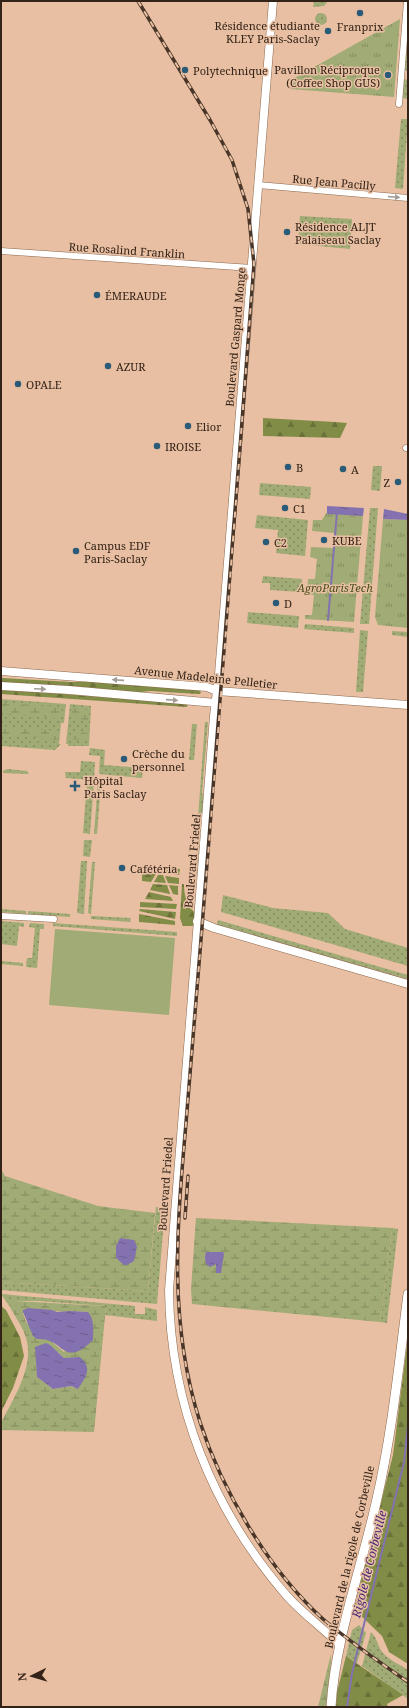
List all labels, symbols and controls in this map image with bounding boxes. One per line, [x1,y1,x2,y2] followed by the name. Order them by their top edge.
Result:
[355,8,365,18] marker: Franprix
[214,18,321,46] place label: Résidence étudiante KLEY Paris-Saclay
[337,19,384,34] place label: Franprix
[323,26,333,36] marker: Résidence étudiante KLEY Paris-Saclay
[274,62,380,90] place label: Pavillon Réciproque (Coffee Shop GUS)
[193,63,268,78] place label: Polytechnique
[180,65,190,75] marker: Polytechnique
[383,70,393,80] marker: Pavillon Réciproque (Coffee Shop GUS)
[292,171,377,193] street label: Rue Jean Pacilly
[388,193,400,200] one-way arrow
[295,219,382,247] place label: Résidence ALJT Palaiseau Saclay
[282,227,292,237] marker: Résidence ALJT Palaiseau Saclay
[68,238,186,262] street label: Rue Rosalind Franklin
[221,267,249,407] street label: Boulevard Gaspard Monge
[105,288,167,303] place label: ÉMERAUDE
[92,290,102,300] marker: ÉMERAUDE
[116,359,146,374] place label: AZUR
[103,361,113,371] marker: AZUR
[26,377,62,392] place label: OPALE
[13,379,23,389] marker: OPALE
[196,419,222,434] place label: Elior
[183,421,193,431] marker: Elior
[165,439,201,454] place label: IROISE
[152,441,162,451] marker: IROISE
[296,460,303,475] place label: B
[283,462,293,472] marker: B
[351,462,359,477] place label: A
[338,464,348,474] marker: A
[383,475,390,490] place label: Z
[393,477,403,487] marker: Z
[293,501,306,516] place label: C1
[280,503,290,513] marker: C1
[332,533,362,548] place label: KUBE
[274,535,287,550] place label: C2
[319,535,329,545] marker: KUBE
[261,537,271,547] marker: C2
[84,538,151,566] place label: Campus EDF Paris-Saclay
[71,546,81,556] marker: Campus EDF Paris-Saclay
[296,580,373,595] park label: AgroParisTech
[284,596,292,611] place label: D
[271,598,281,608] marker: D
[134,662,279,692] street label: Avenue Madeleine Pelletier
[112,676,124,683] one-way arrow
[34,685,46,692] one-way arrow
[166,696,178,703] one-way arrow
[132,746,185,774] place label: Crèche du personnel
[119,754,129,764] marker: Crèche du personnel
[84,773,147,801] place label: Hôpital Paris Saclay
[69,780,81,792] marker: Hôpital Paris Saclay
[180,813,204,909] street label: Boulevard Friedel
[130,861,178,876] place label: Cafétéria
[117,863,127,873] marker: Cafétéria
[154,1136,176,1232] street label: Boulevard Friedel
[321,1464,377,1650] street label: Boulevard de la rigole de Corbeville
[347,1509,391,1620] water label: Rigole de Corbeville
[12,1656,52,1696] north arrow
[14,1672,29,1682] text: N

